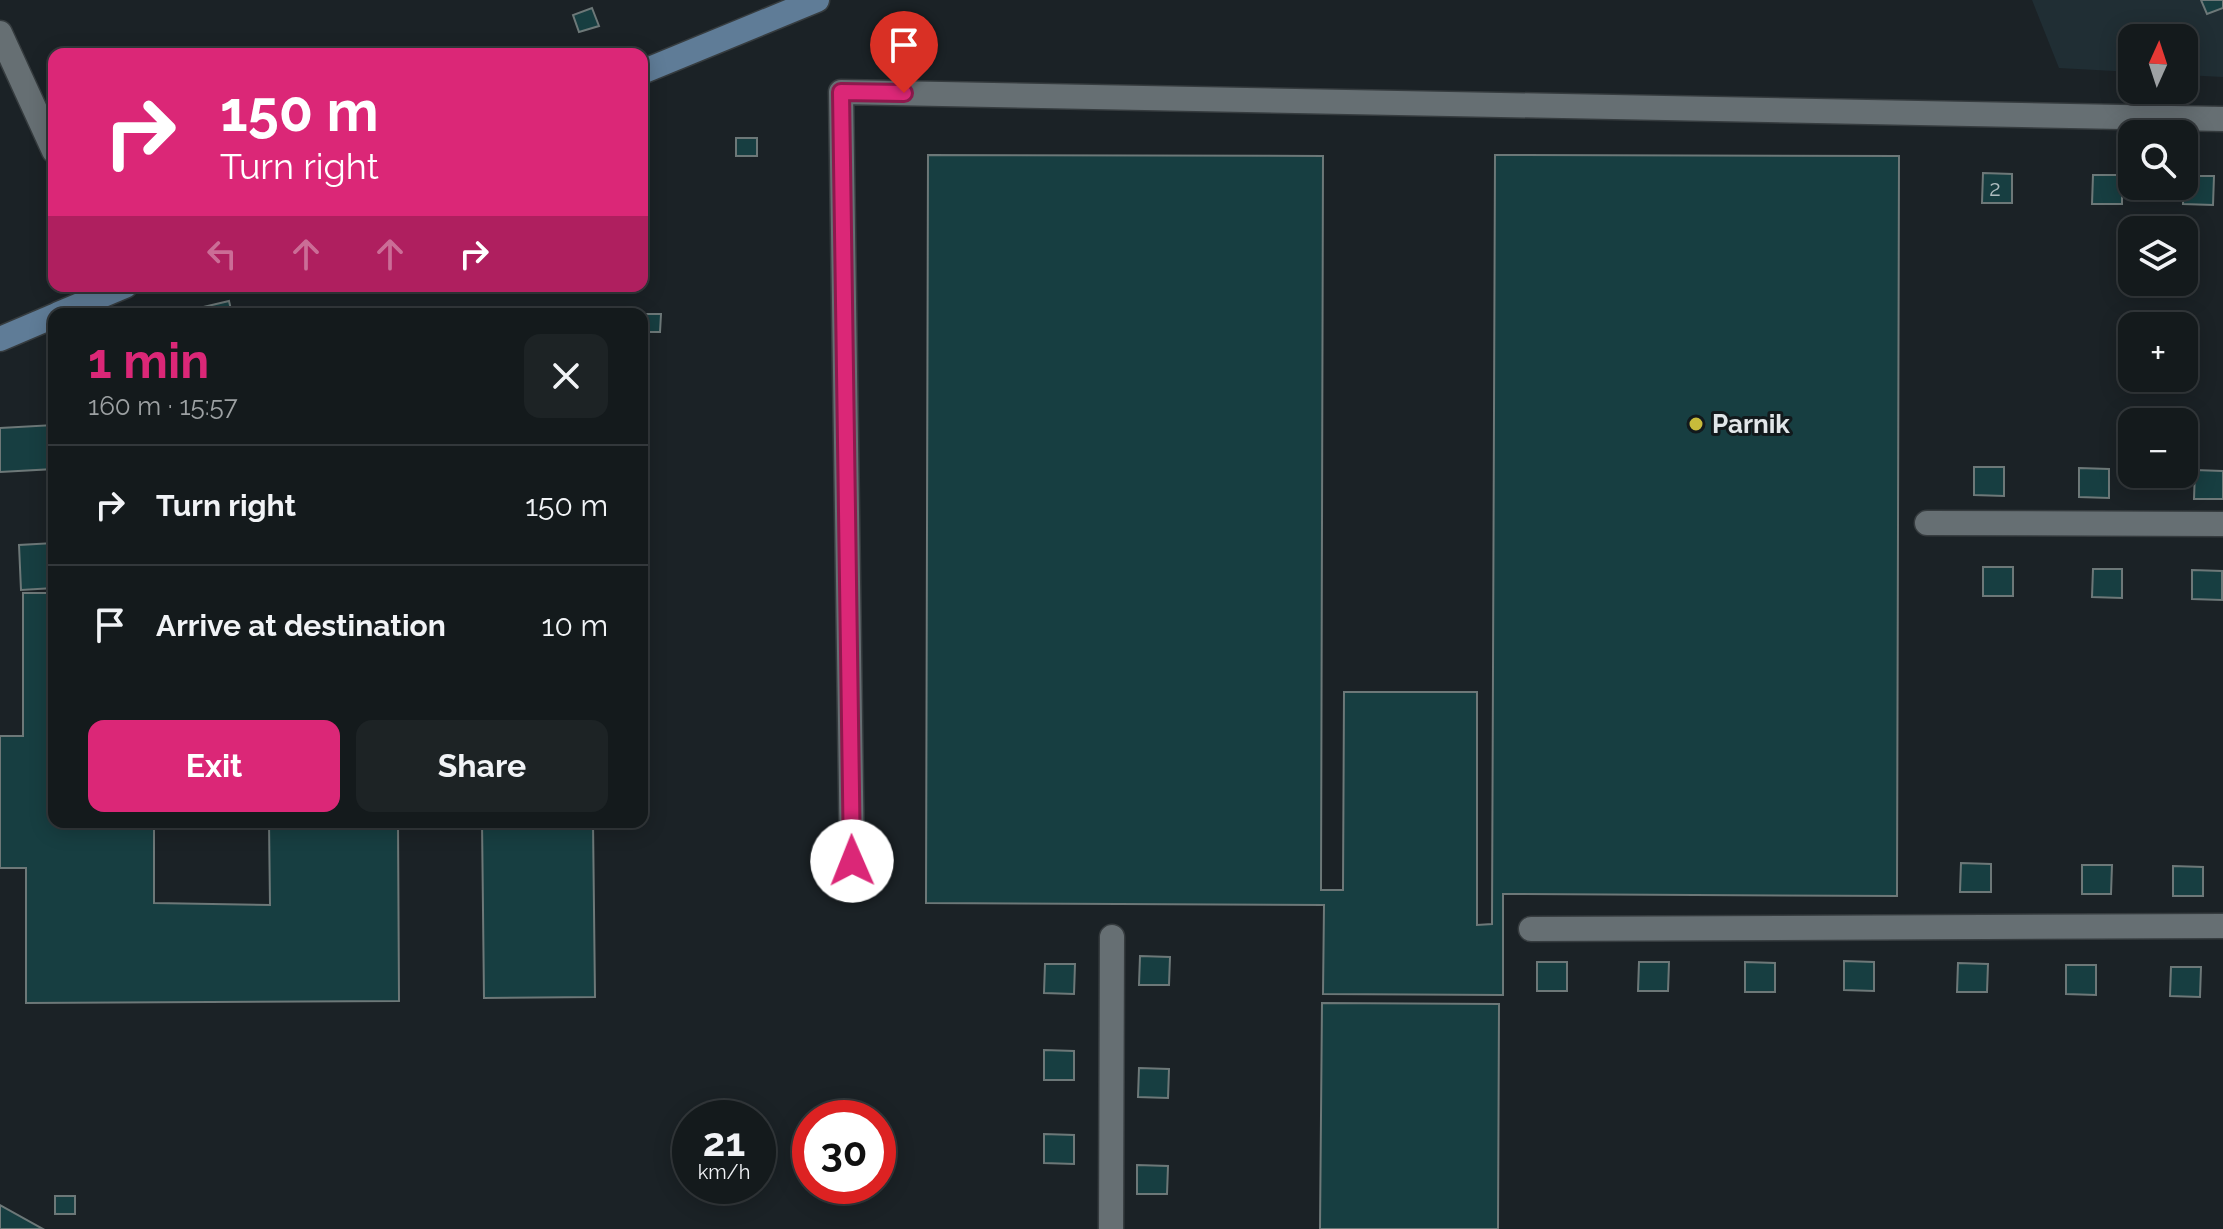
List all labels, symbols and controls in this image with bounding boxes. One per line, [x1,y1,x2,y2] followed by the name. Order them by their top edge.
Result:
[870,11,938,93] pin
[882,23,926,67] icon: arrive
[2118,24,2198,104] north arrow
[2118,24,2198,488] map controls
[220,78,379,144] text: 150 m
[88,80,192,184] icon: right
[2118,120,2198,200] button: search
[220,145,379,187] text: Turn right
[1989,175,2001,201] house number: 2
[2118,216,2198,296] button: layers
[200,232,244,276] icon: left
[284,232,328,276] icon: ahead
[368,232,412,276] icon: ahead
[452,232,496,276] icon: right
[2118,312,2198,392] button: +
[88,333,209,389] text: 1 min
[524,334,608,418] button: close
[88,391,238,421] text: 160 m · 15:57
[2118,408,2198,488] button: −
[1712,409,1790,439] place label: Parnik
[1687,415,1705,433] marker: Parnik
[88,483,132,527] icon: right
[156,488,296,523] text: Turn right
[525,488,608,523] text: 150 m
[88,603,132,647] icon: arrive
[156,608,446,643] text: Arrive at destination
[542,608,608,643] text: 10 m
[88,720,340,812] button: Exit
[356,720,608,812] button: Share
[810,819,894,903] position arrow
[792,1100,896,1204] speed limit sign: 30
[703,1118,745,1165] text: 21
[698,1160,750,1184] text: km/h

